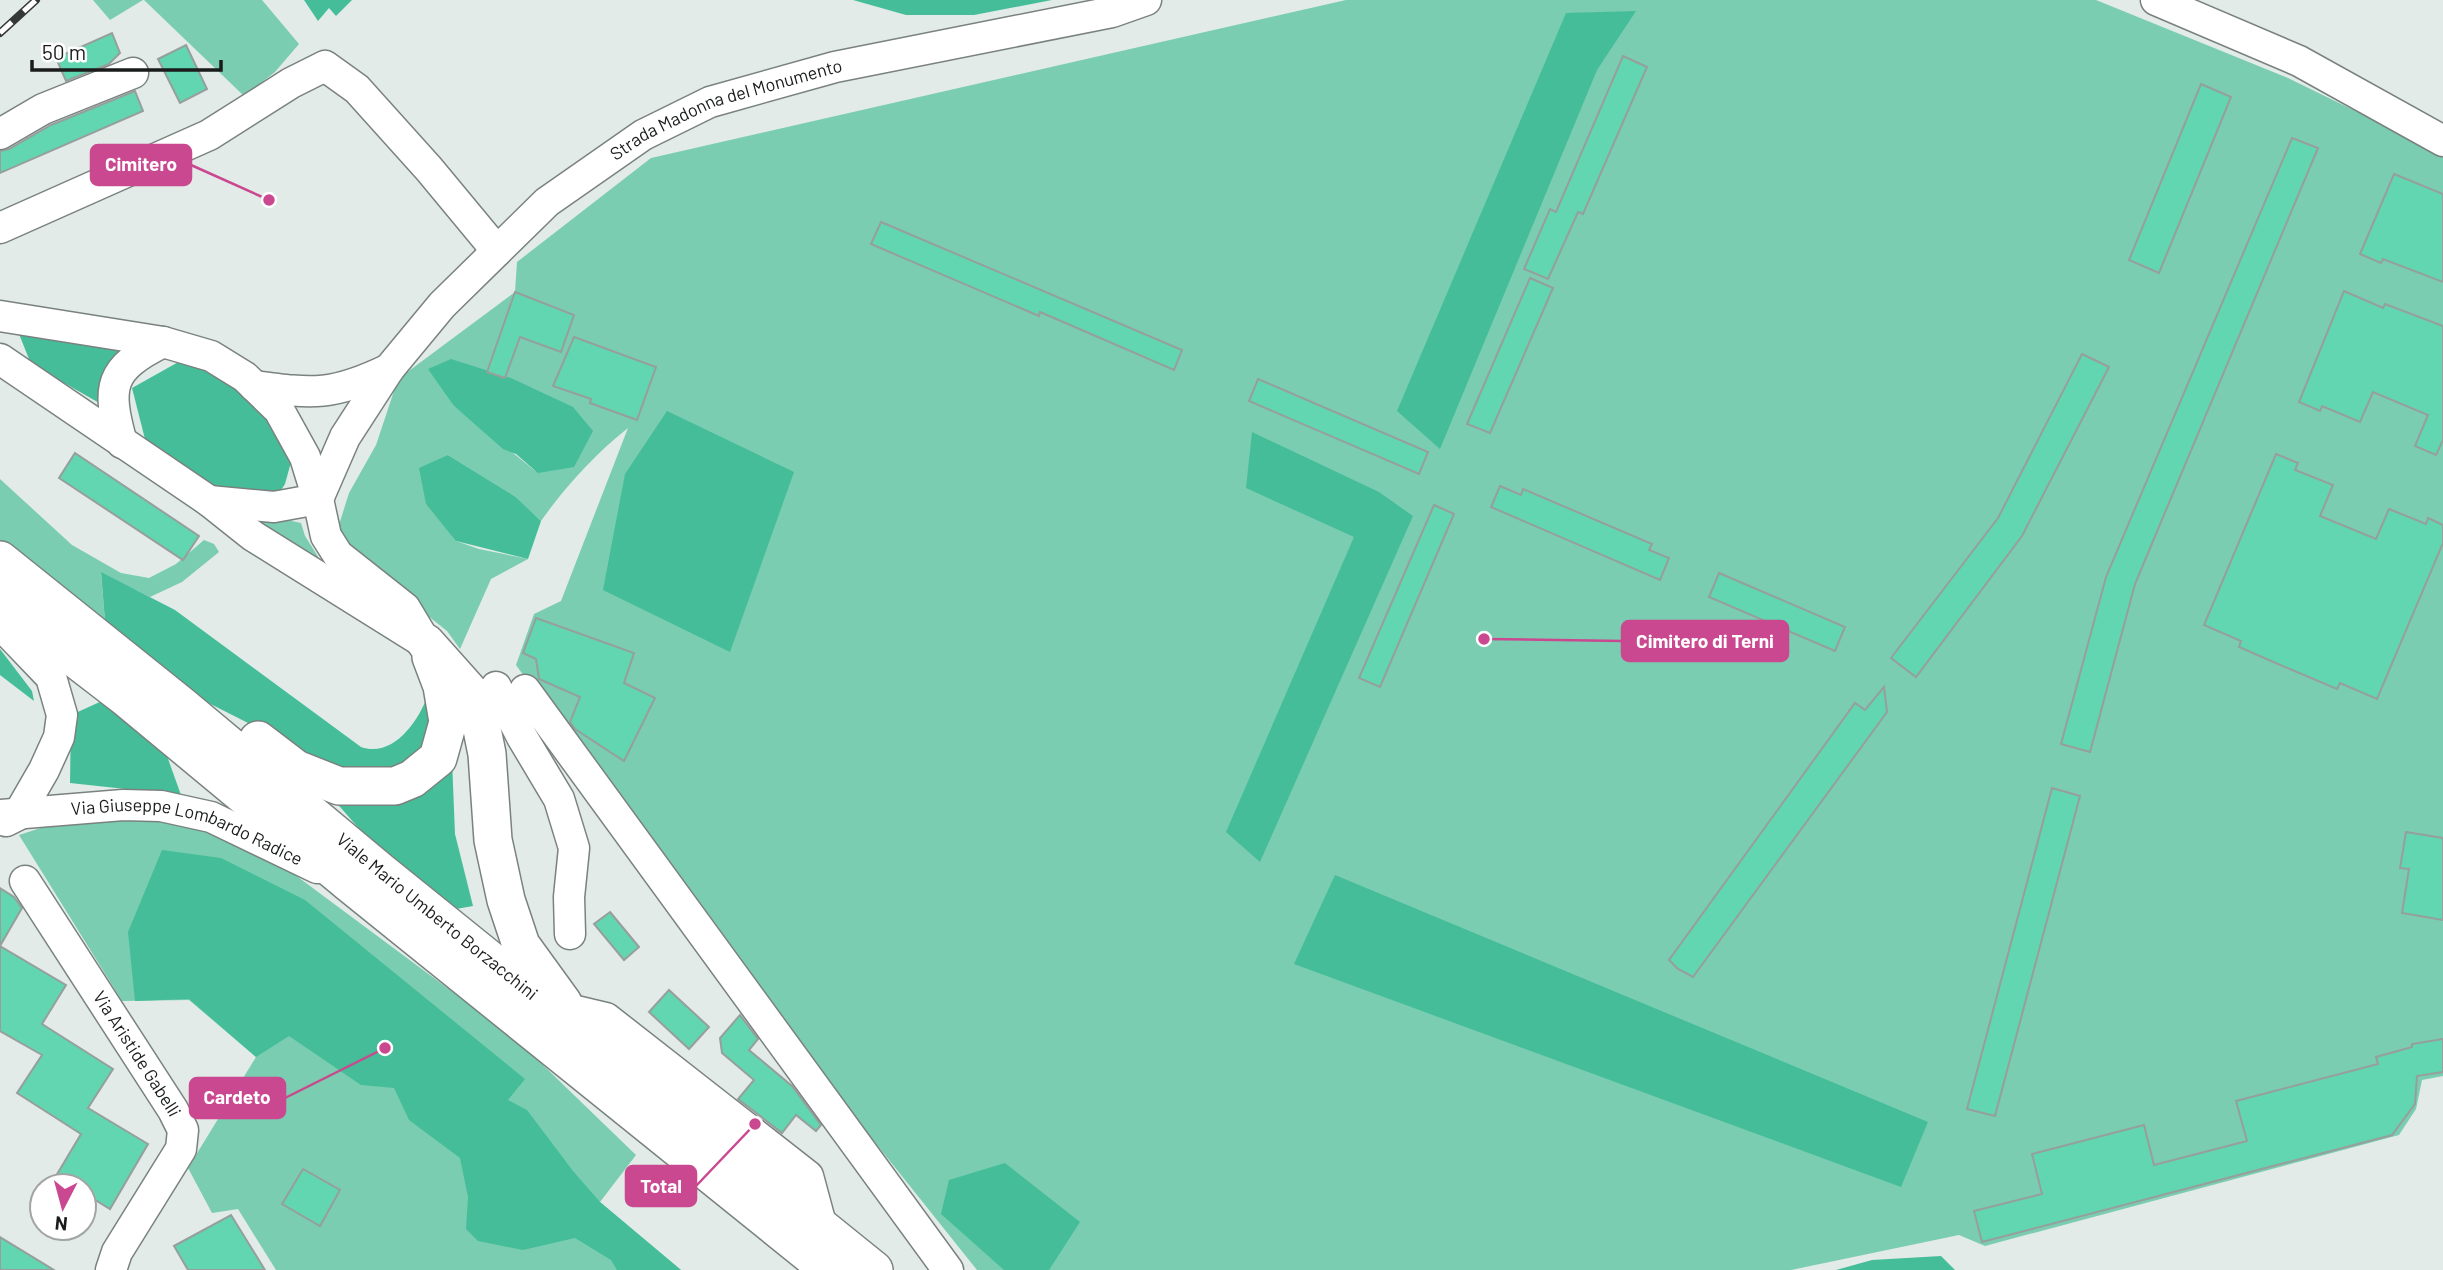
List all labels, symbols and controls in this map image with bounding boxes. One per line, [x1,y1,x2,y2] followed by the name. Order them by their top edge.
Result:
[32,28,220,72] scale bar
[42,39,86,64] text: 50 m
[606,54,844,165] street label: Strada Madonna del Monumento
[91,145,191,185] callout: Cimitero
[105,152,177,175] text: Cimitero
[1622,621,1788,661] callout: Cimitero di Terni
[1636,629,1774,652] text: Cimitero di Terni
[70,793,307,869] street label: Via Giuseppe Lombardo Radice
[332,828,543,1004] street label: Viale Mario Umberto Borzacchini
[89,986,186,1120] street label: Via Aristide Gabelli
[190,1078,285,1118] callout: Cardeto
[203,1085,271,1108] text: Cardeto
[626,1166,696,1206] callout: Total
[28,1172,98,1242] north arrow
[640,1174,682,1197] text: Total
[54,1212,69,1237] text: N

